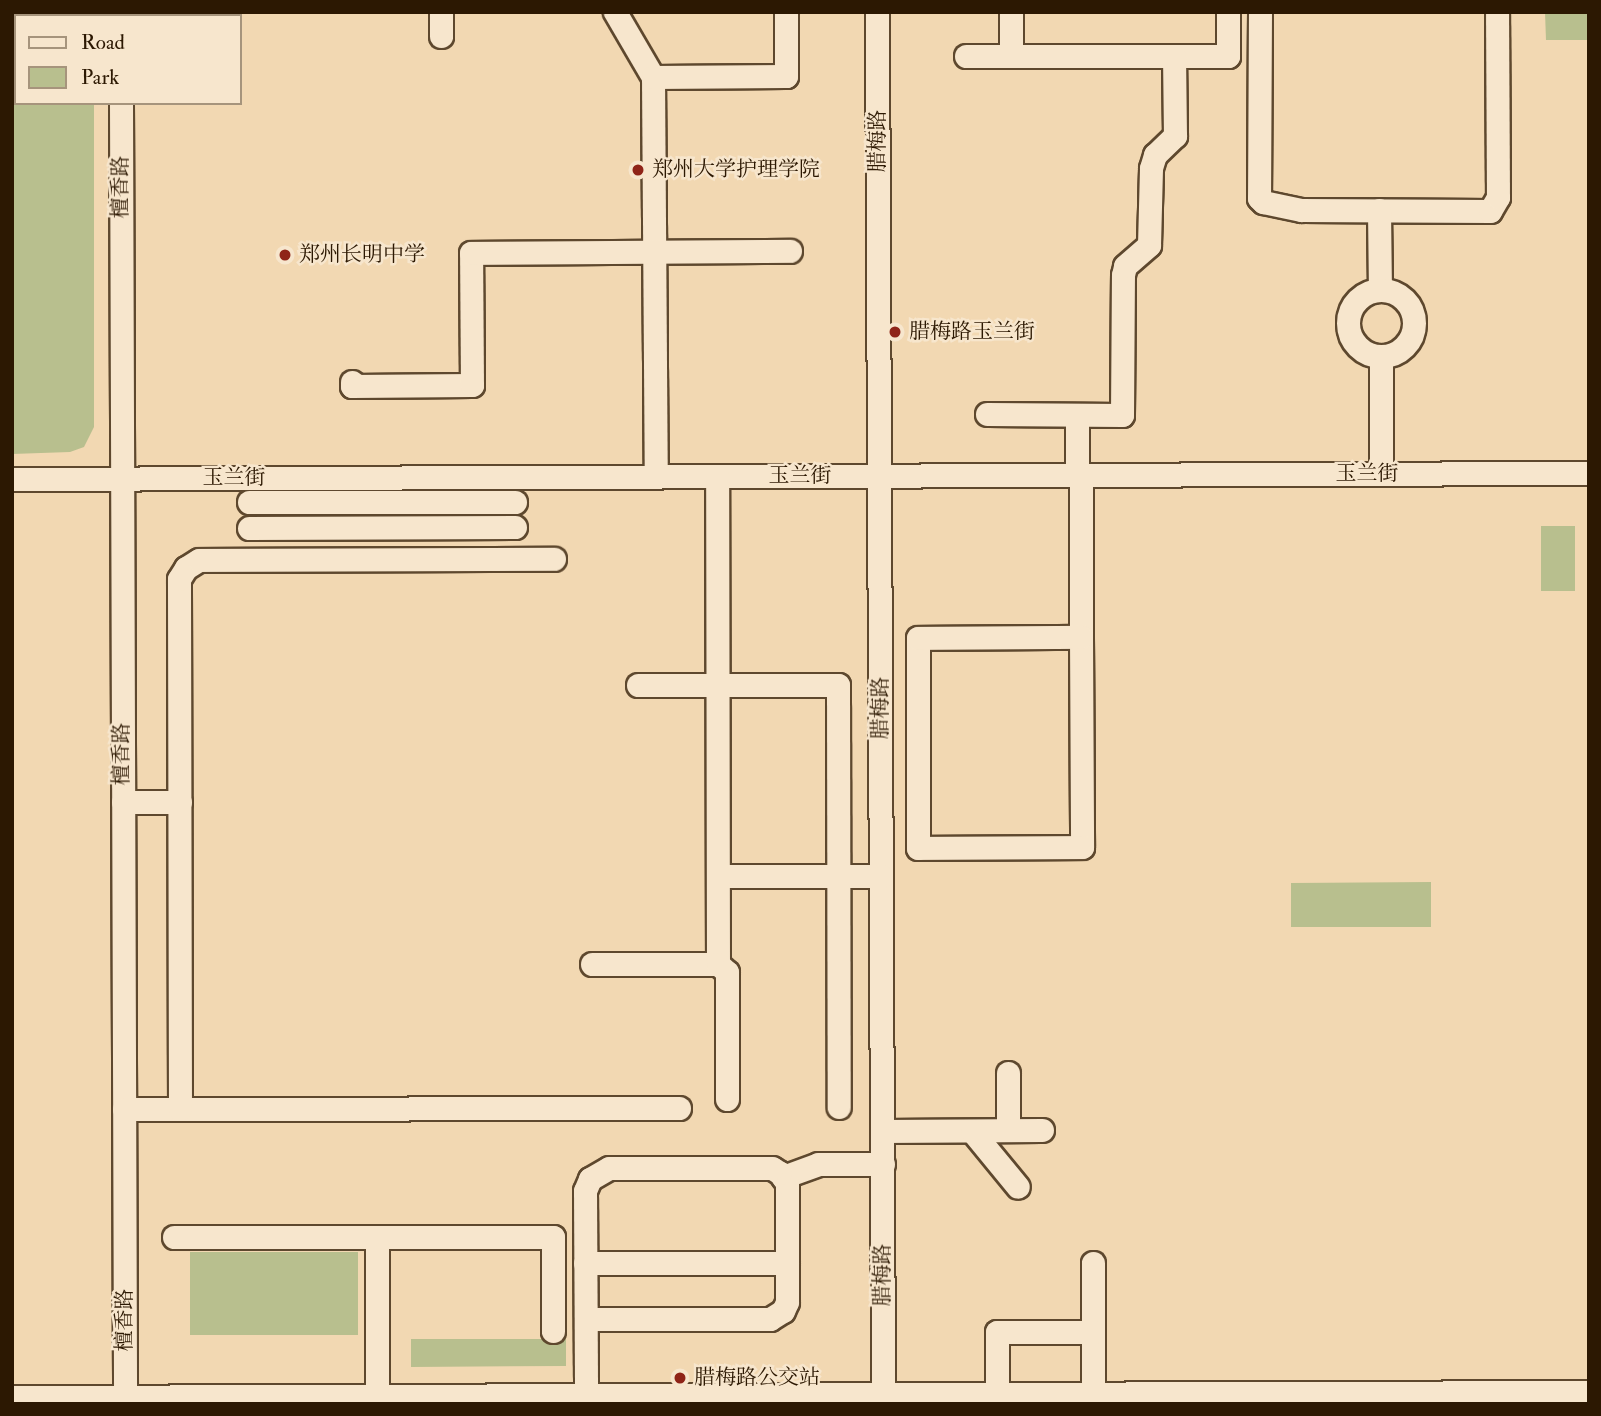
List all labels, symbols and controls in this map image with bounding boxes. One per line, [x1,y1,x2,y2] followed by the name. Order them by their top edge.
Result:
[14,14,242,105] legend
[81,29,125,56] text: Road
[81,64,119,91] text: Park
[865,110,891,172] street label: 腊梅路
[108,156,134,218] street label: 檀香路
[652,157,820,183] place label: 郑州大学护理学院
[630,162,646,178] marker: 郑州大学护理学院
[299,242,425,268] place label: 郑州长明中学
[277,247,293,263] marker: 郑州长明中学
[909,319,1035,345] place label: 腊梅路玉兰街
[887,324,903,340] marker: 腊梅路玉兰街
[1336,461,1398,487] street label: 玉兰街
[769,463,831,489] street label: 玉兰街
[203,465,265,491] street label: 玉兰街
[868,677,894,739] street label: 腊梅路
[109,723,135,785] street label: 檀香路
[870,1244,896,1306] street label: 腊梅路
[112,1289,138,1351] street label: 檀香路
[694,1365,820,1391] place label: 腊梅路公交站
[672,1370,688,1386] marker: 腊梅路公交站

